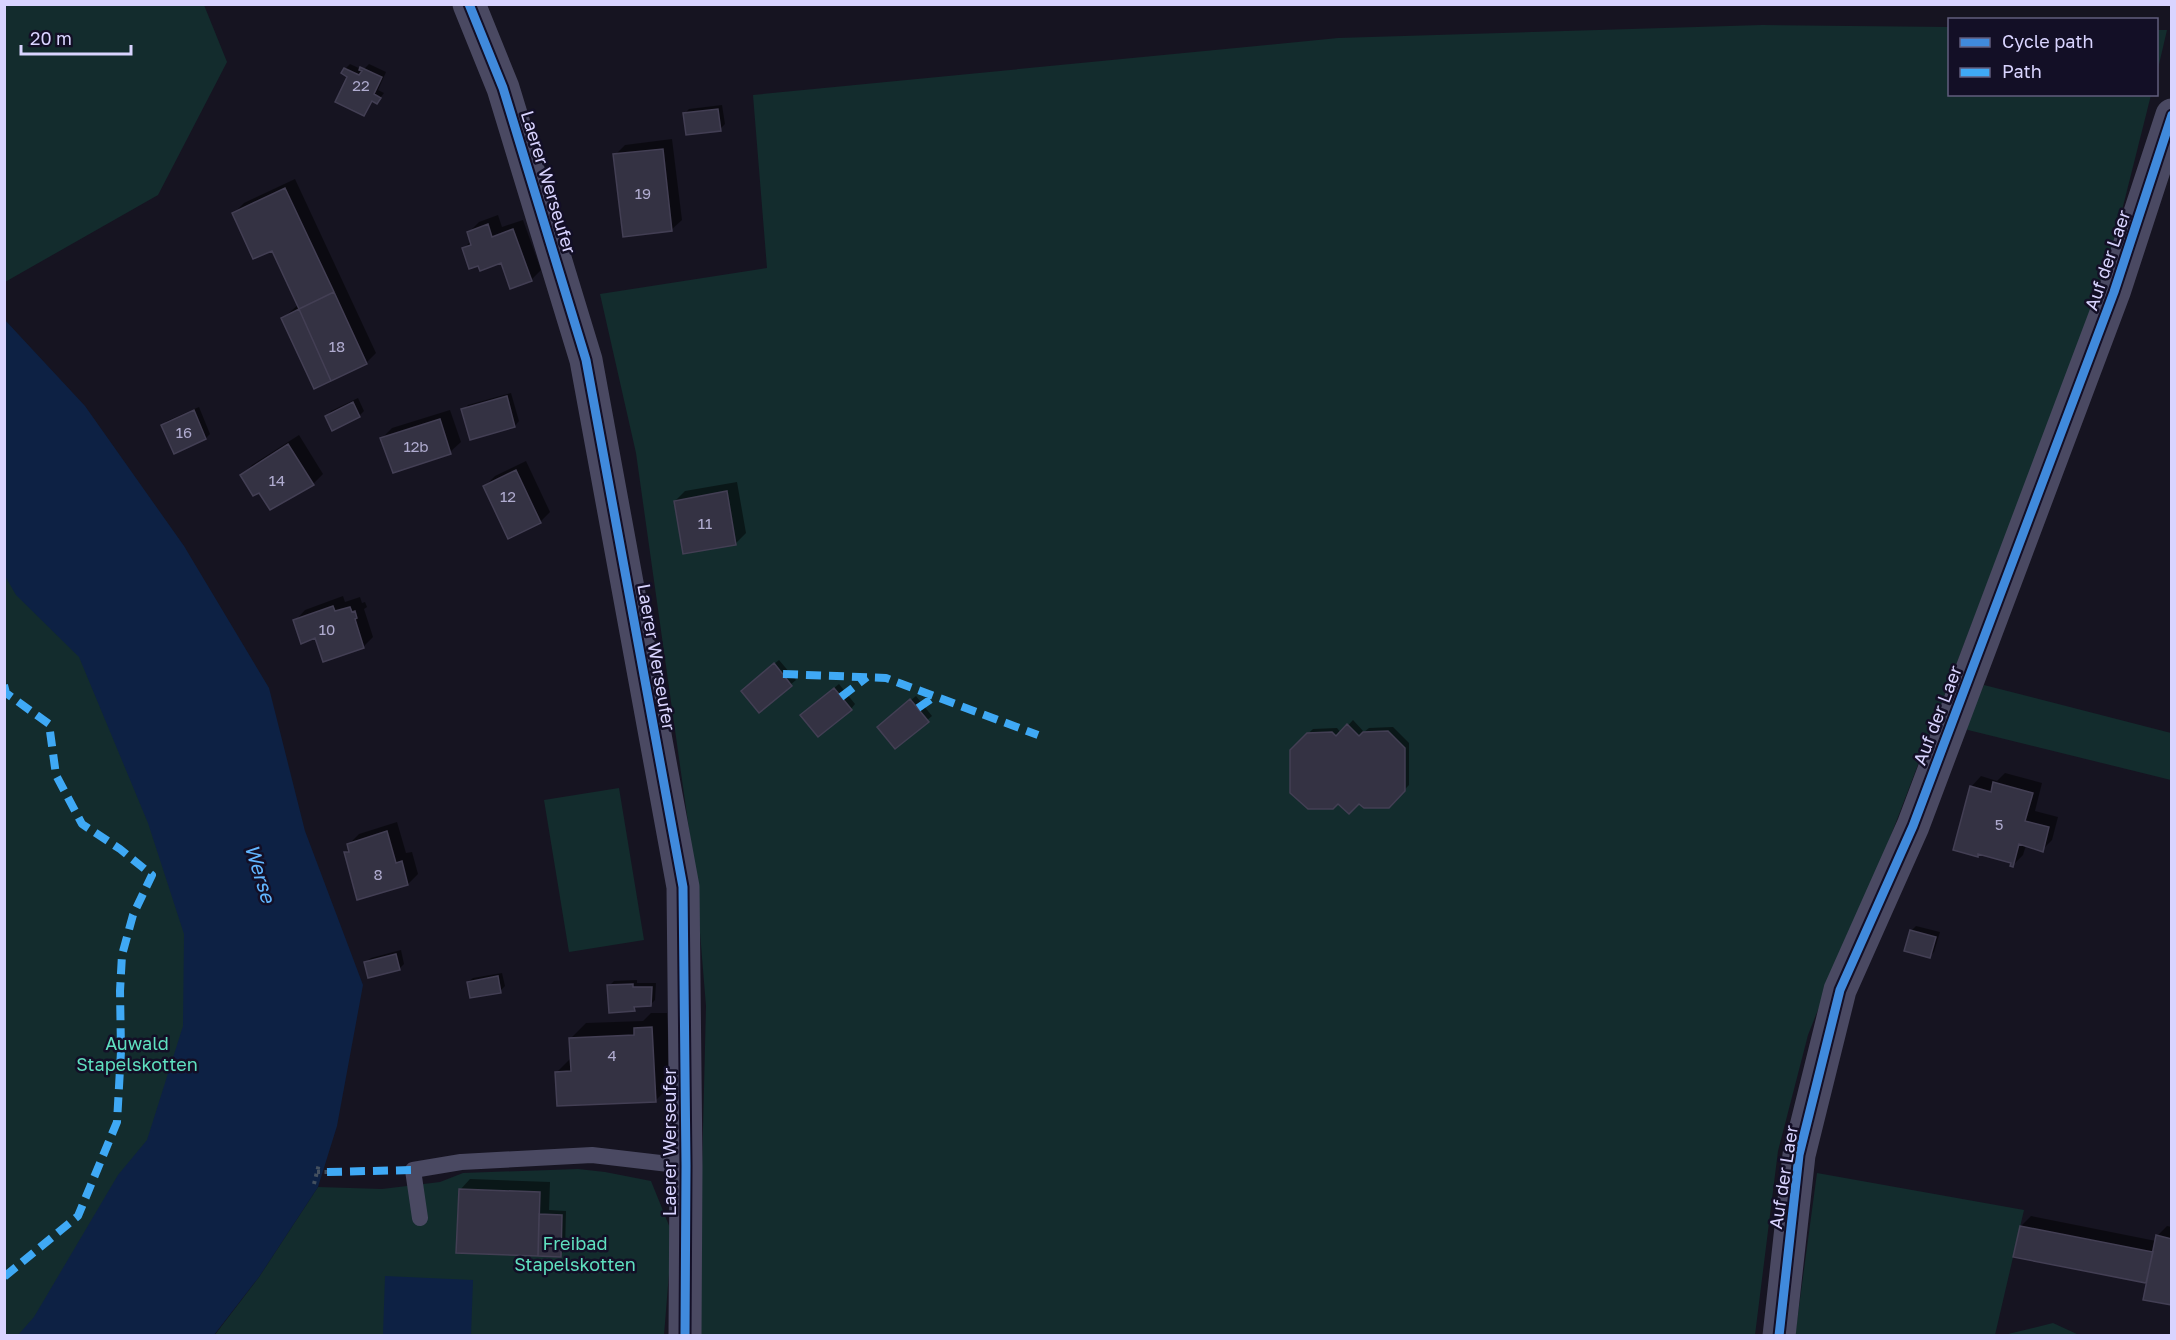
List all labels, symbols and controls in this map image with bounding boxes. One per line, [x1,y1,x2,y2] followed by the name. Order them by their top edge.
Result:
[21,18,130,56] scale bar
[1948,18,2158,96] legend
[30,27,72,49] text: 20 m
[2002,30,2094,52] text: Cycle path
[2002,60,2042,82] text: Path
[352,76,370,94] house number: 22
[517,108,581,256] street label: Laerer Werseufer
[635,184,651,202] house number: 19
[2080,207,2134,313] street label: Auf der Laer
[329,337,345,355] house number: 18
[176,423,192,441] house number: 16
[403,437,429,455] house number: 12b
[269,471,285,489] house number: 14
[500,487,516,505] house number: 12
[698,514,712,532] house number: 11
[633,582,681,732] street label: Laerer Werseufer
[319,620,335,638] house number: 10
[1908,662,1966,768] street label: Auf der Laer
[1995,815,2003,833] house number: 5
[241,841,282,907] water label: Werse
[373,865,383,883] house number: 8
[76,1032,198,1075] park label: Auwald Stapelskotten
[607,1046,617,1064] house number: 4
[658,1068,680,1216] street label: Laerer Werseufer
[1764,1124,1802,1230] street label: Auf der Laer
[514,1232,636,1275] park label: Freibad Stapelskotten

